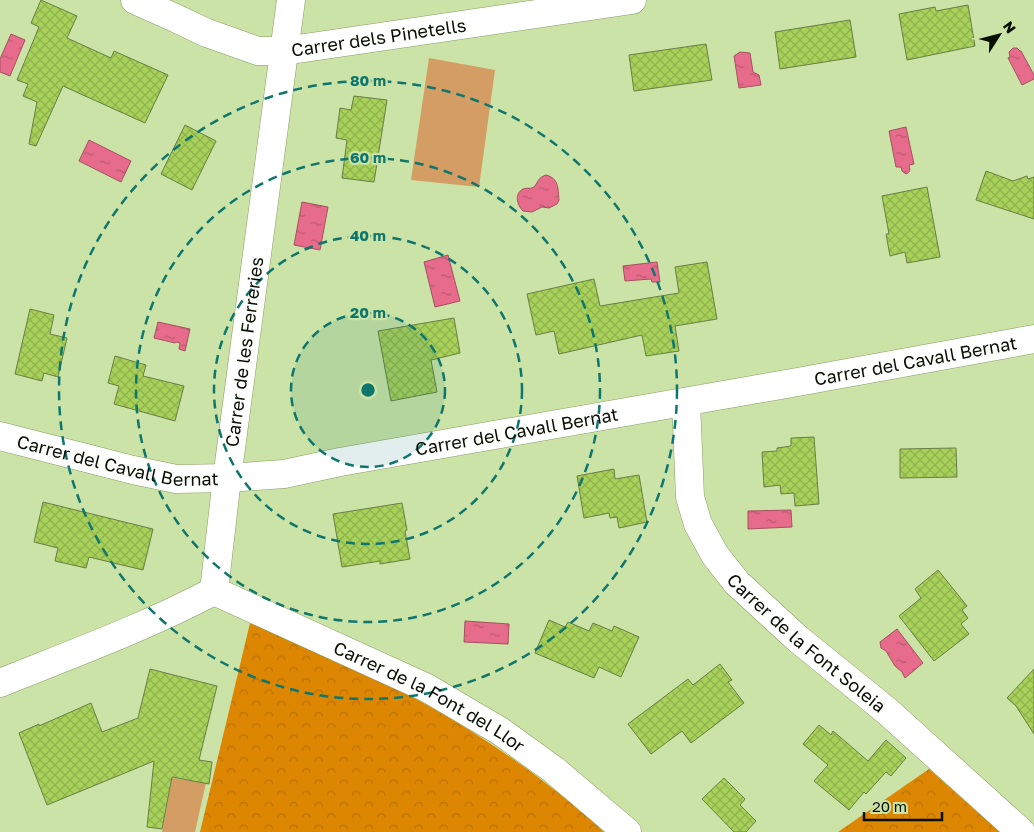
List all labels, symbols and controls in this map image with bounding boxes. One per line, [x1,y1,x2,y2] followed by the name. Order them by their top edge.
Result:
[974,10,1024,60] north arrow
[290,13,468,61] street label: Carrer dels Pinetells
[1000,18,1020,36] text: N
[350,71,386,89] text: 80 m
[350,148,386,166] text: 60 m
[350,226,386,244] text: 40 m
[220,255,268,448] street label: Carrer de les Ferreries
[350,303,386,321] text: 20 m
[812,331,1019,390] street label: Carrer del Cavall Bernat
[359,381,377,399] centre of rings
[413,403,620,460] street label: Carrer del Cavall Bernat
[15,430,219,490] street label: Carrer del Cavall Bernat
[723,569,890,717] street label: Carrer de la Font Soleia
[330,636,529,756] street label: Carrer de la Font del Llor
[864,790,942,822] scale bar
[872,797,907,815] text: 20 m

